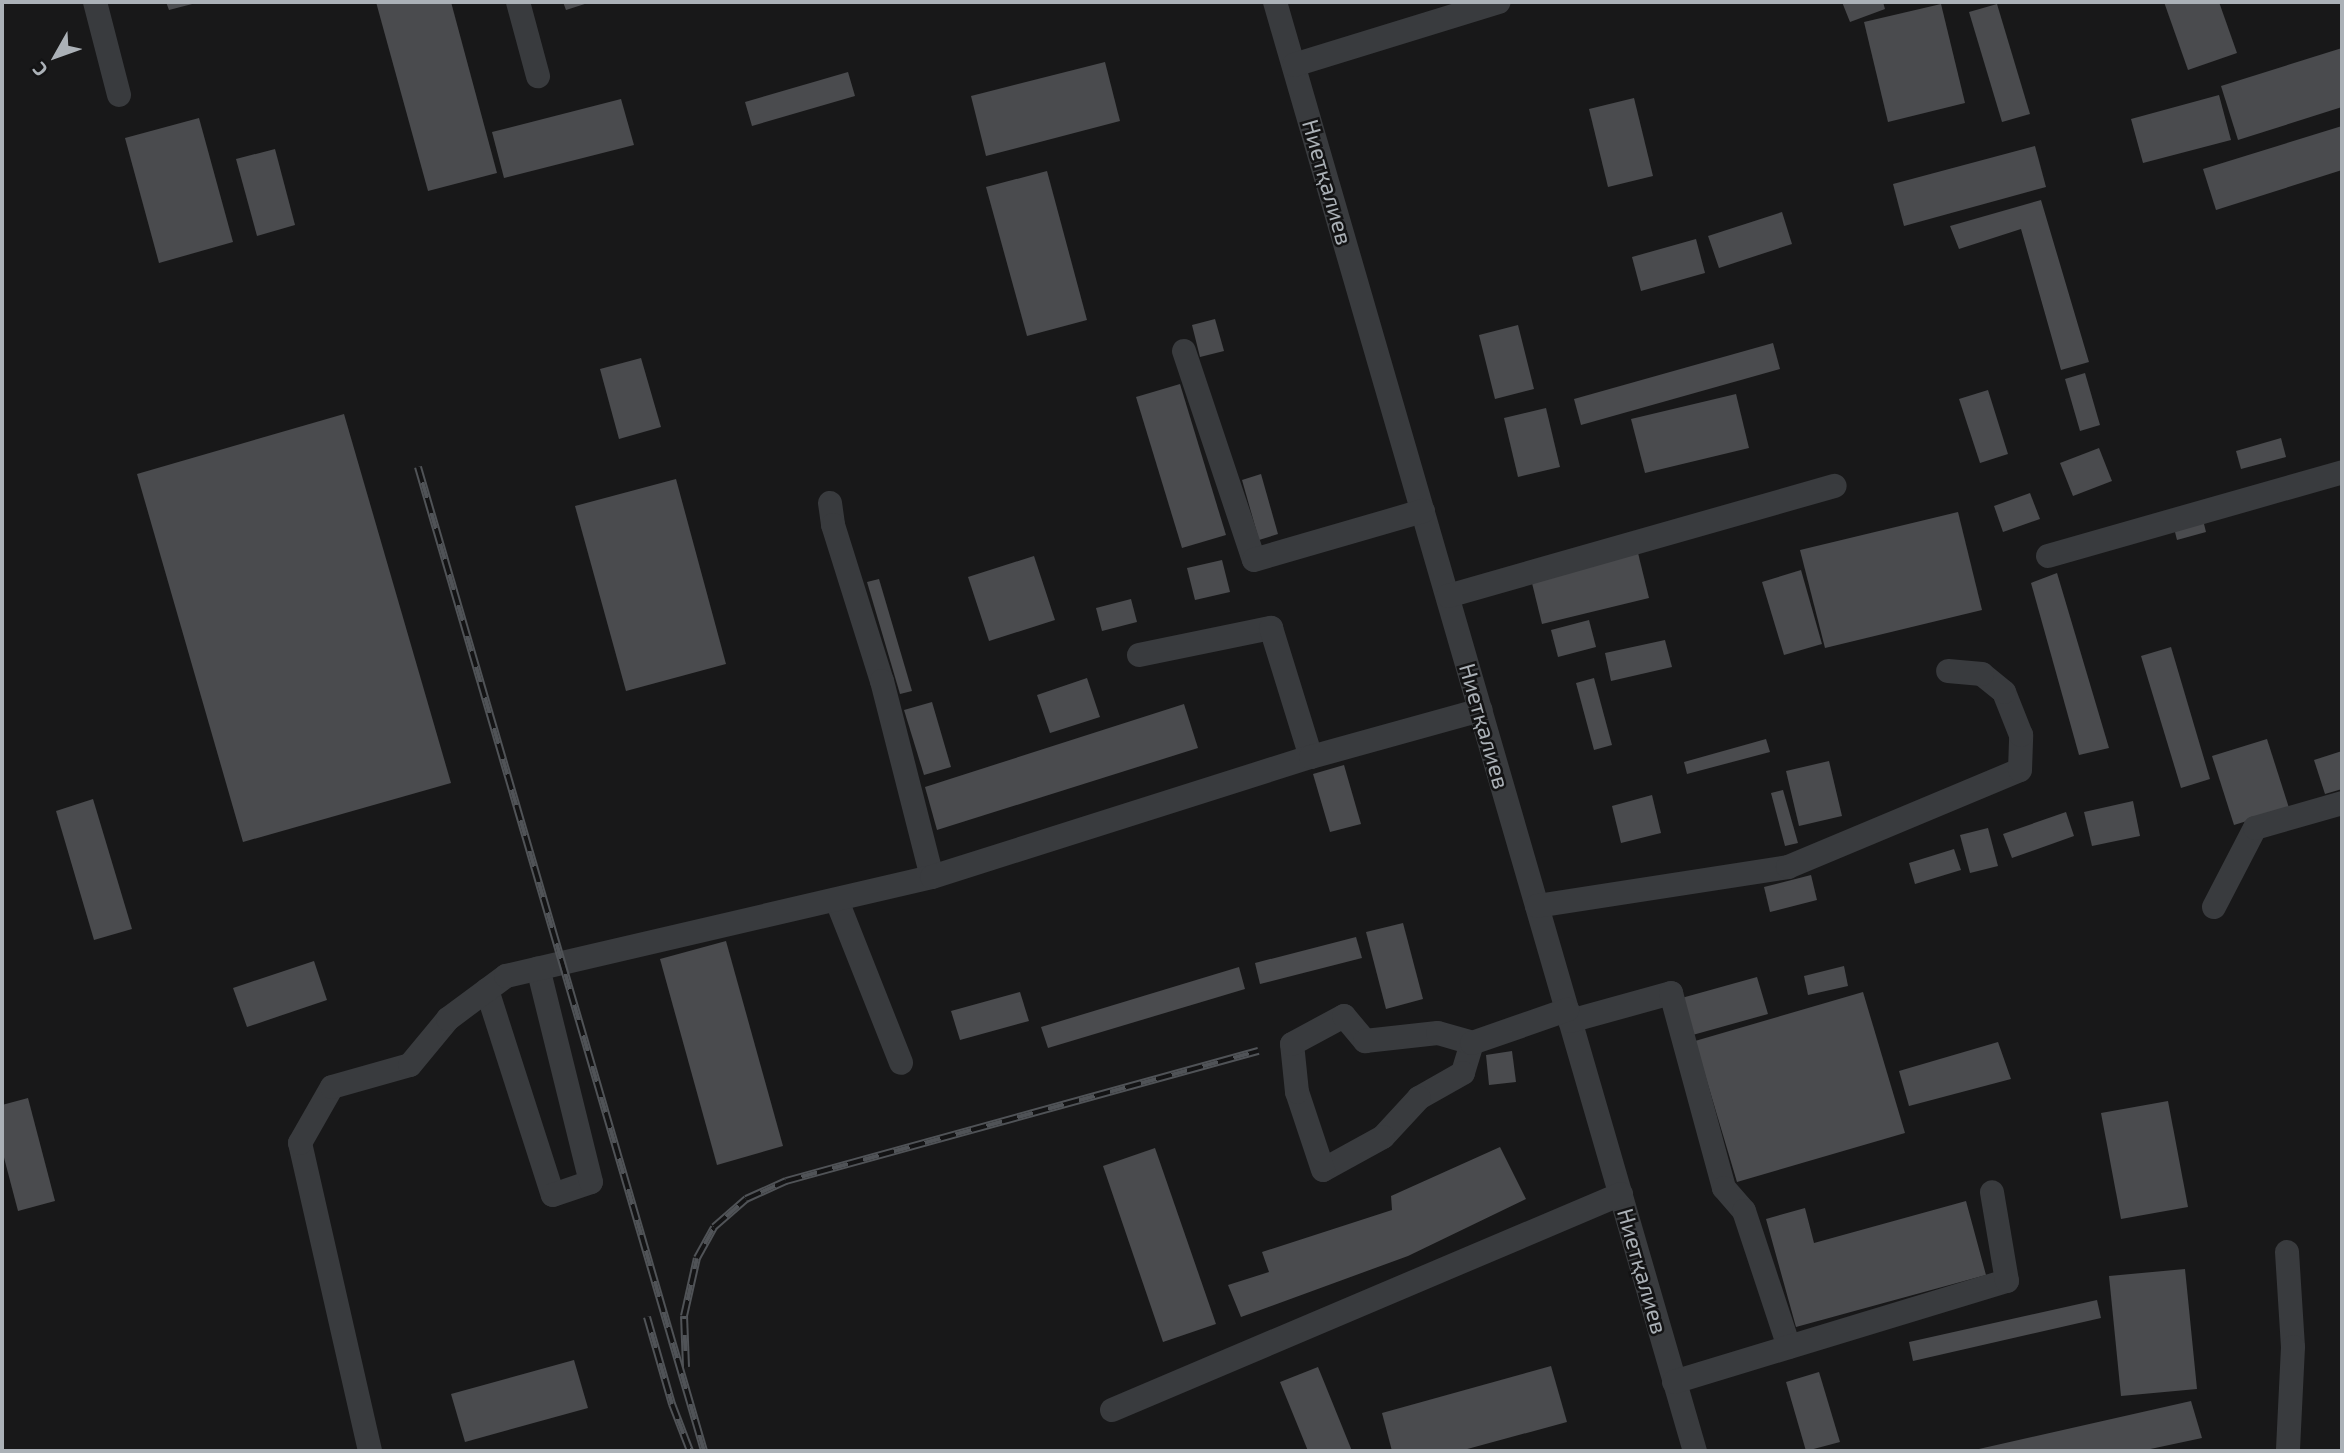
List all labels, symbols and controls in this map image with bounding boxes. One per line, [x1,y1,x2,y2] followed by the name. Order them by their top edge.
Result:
[21,21,91,91] north arrow
[27,58,52,81] text: С
[1297,116,1359,248] street label: Ниетқалиев
[1454,660,1516,792] street label: Ниетқалиев
[1612,1205,1674,1337] street label: Ниетқалиев

